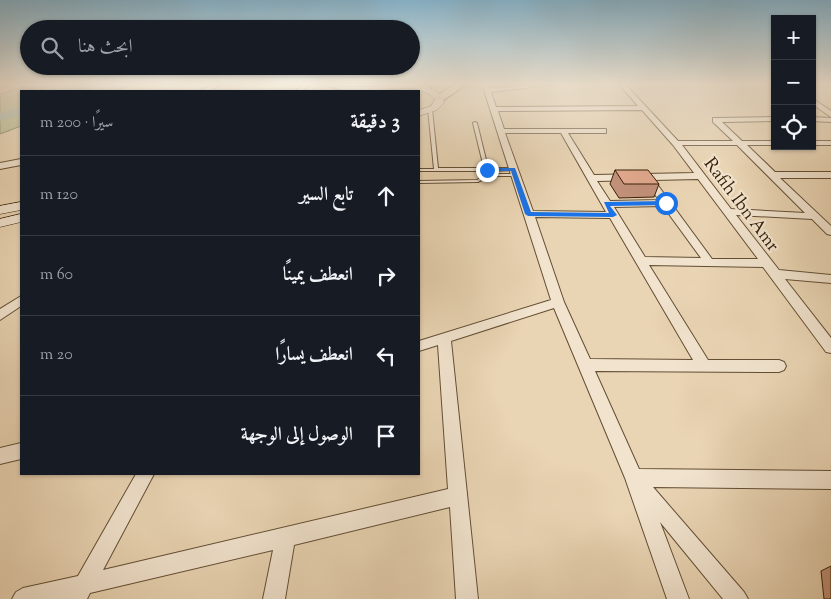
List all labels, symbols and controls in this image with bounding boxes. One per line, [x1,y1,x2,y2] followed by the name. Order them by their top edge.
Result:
[771,15,816,150] map controls
[771,15,816,60] button: +
[20,20,420,75] search box
[38,34,66,62] icon: search
[78,34,133,61] text: ابحث هنا
[771,60,816,105] button: −
[771,105,816,150] button: locate
[350,108,400,138] text: 3 دقيقة
[40,112,113,135] text: سيرًا · 200 m
[696,153,785,258] street label: Rafih Ibn Amr
[476,159,499,182] route end
[299,182,353,209] text: تابع السير
[372,182,400,210] icon: ahead
[40,184,78,207] text: 120 m
[655,192,678,215] route start
[283,262,353,289] text: انعطف يمينًا
[372,262,400,290] icon: right
[40,264,73,287] text: 60 m
[275,342,353,369] text: انعطف يسارًا
[372,342,400,370] icon: left
[40,344,73,367] text: 20 m
[241,422,353,449] text: الوصول إلى الوجهة
[372,422,400,450] icon: arrive

